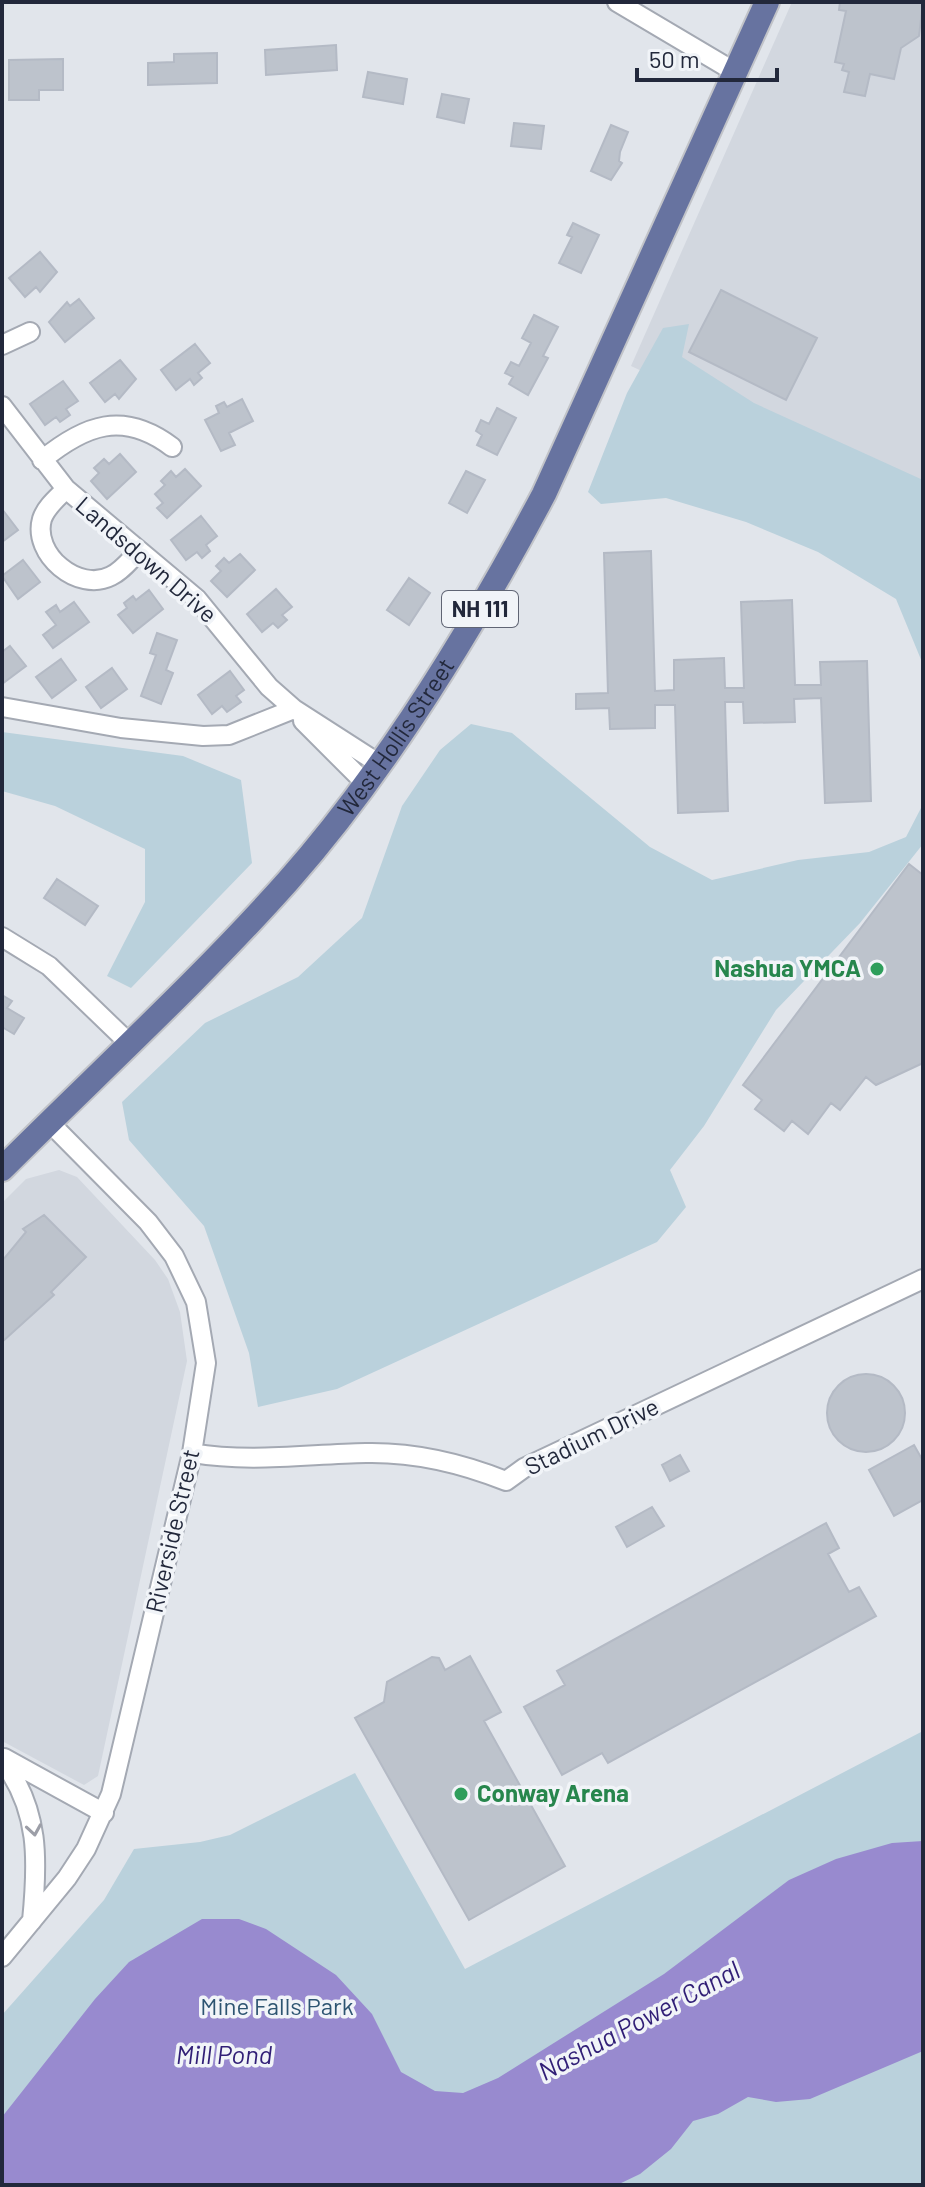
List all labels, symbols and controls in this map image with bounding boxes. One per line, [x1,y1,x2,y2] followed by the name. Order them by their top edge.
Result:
[637,32,777,82] scale bar
[649,44,700,73] text: 50 m
[70,490,223,628] street label: Landsdown Drive
[442,591,518,627] road number: NH 111
[331,652,460,822] street label: West Hollis Street
[714,953,861,982] place label: Nashua YMCA
[868,960,886,978] marker: Nashua YMCA
[520,1391,663,1481] street label: Stadium Drive
[139,1446,204,1615] street label: Riverside Street
[477,1778,629,1807] place label: Conway Arena
[452,1785,470,1803] marker: Conway Arena
[24,1823,41,1837] one-way arrow
[532,1953,745,2086] water label: Nashua Power Canal
[200,1991,354,2020] park label: Mine Falls Park
[176,2038,273,2069] water label: Mill Pond

